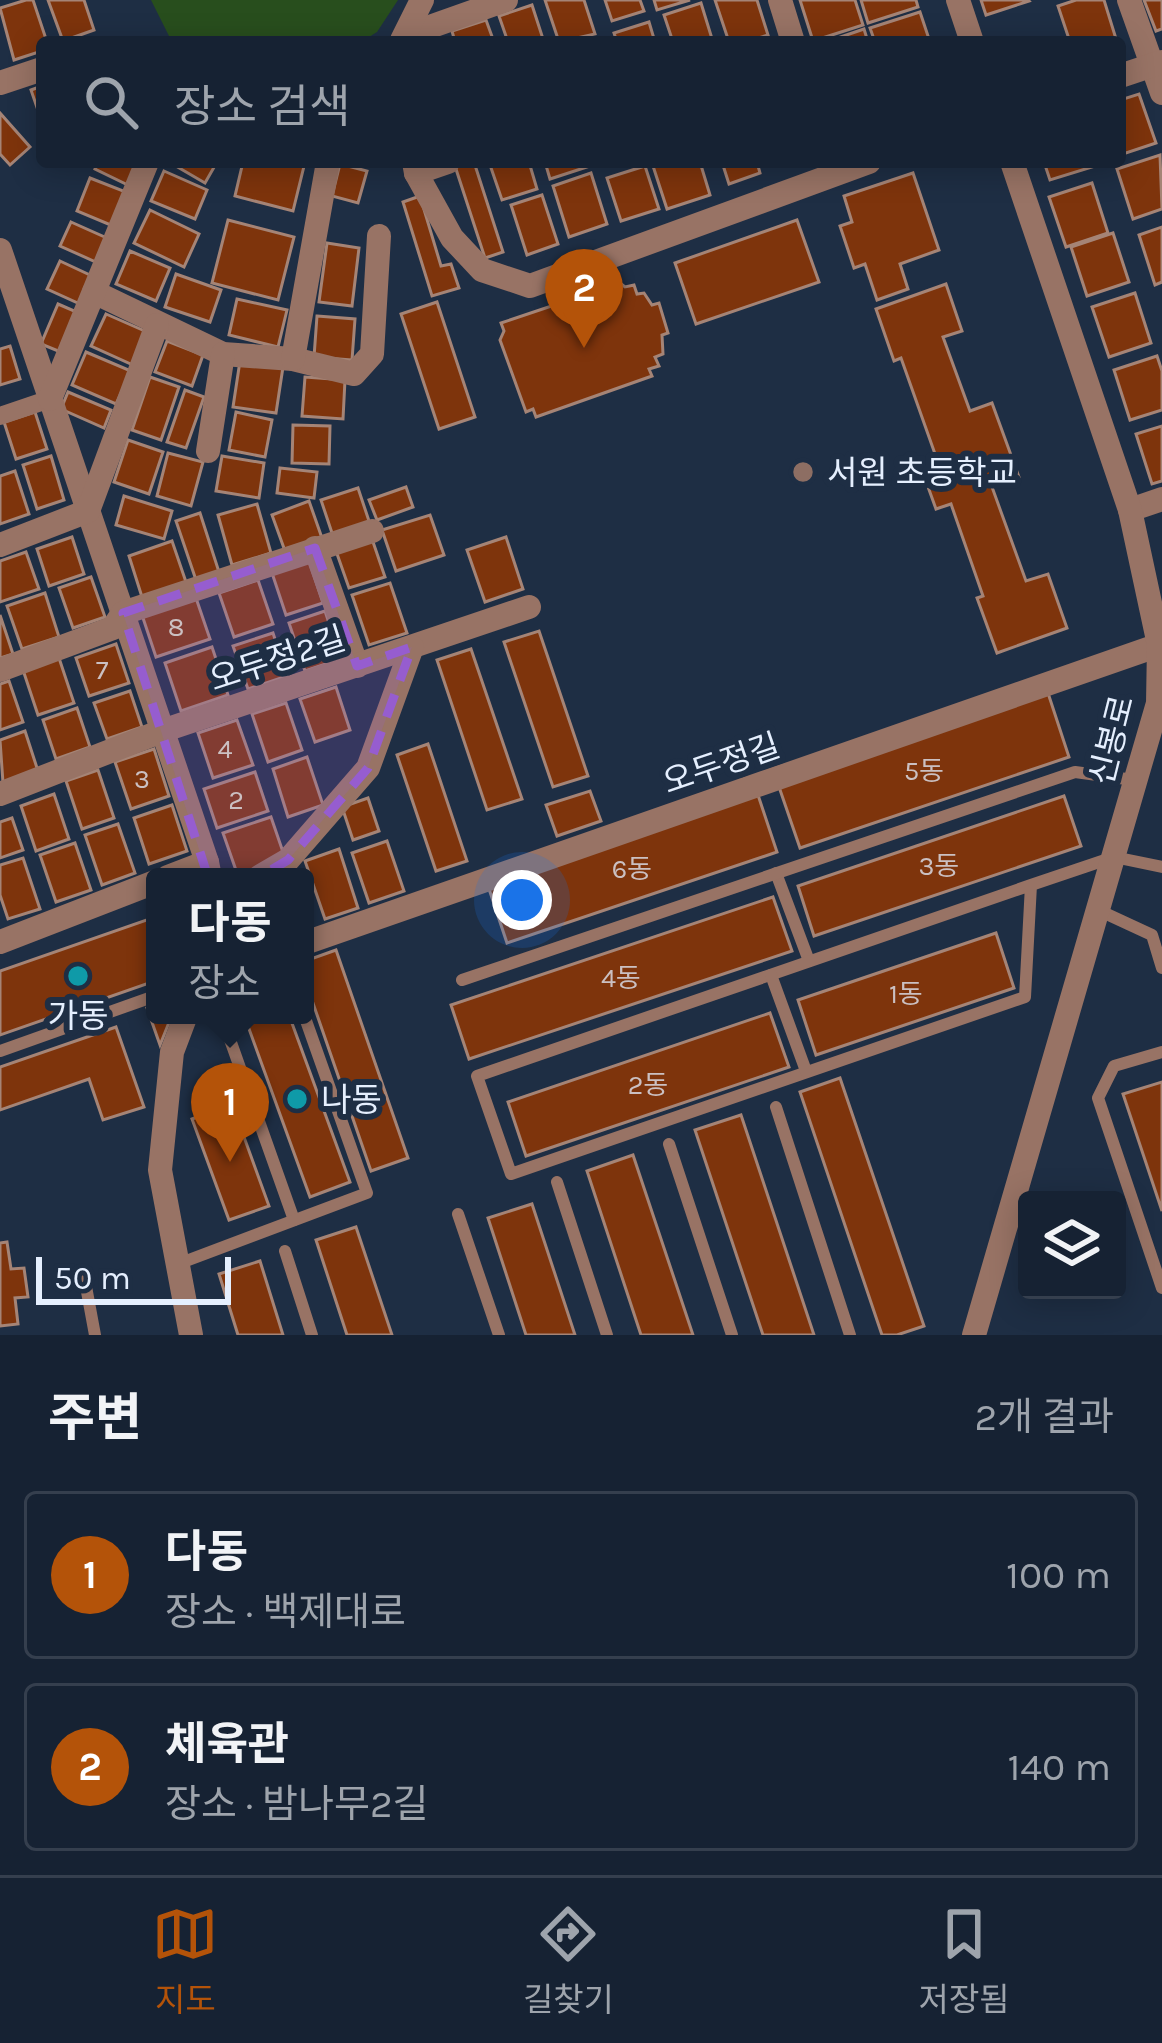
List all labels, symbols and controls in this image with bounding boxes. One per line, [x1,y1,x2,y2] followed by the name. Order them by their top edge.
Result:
[36,36,1126,168] search box
[78,69,144,135] icon: search
[174,81,350,133] text: 장소 검색
[545,249,623,348] pin: 2
[827,454,1017,492] place label: 서원 초등학교
[790,459,816,485] marker: 서원 초등학교
[168,611,184,643] house number: 8
[205,619,350,699] street label: 오두정2길
[96,654,109,686] house number: 7
[1083,691,1141,789] street label: 신봉로
[658,726,785,802] street label: 오두정길
[217,733,233,765] house number: 4
[904,755,944,787] house number: 5동
[134,763,150,795] house number: 3
[228,784,244,816] house number: 2
[919,850,959,882] house number: 3동
[612,853,652,885] house number: 6동
[146,868,314,1024] popup
[492,870,552,930] your location
[189,897,271,949] text: 다동
[189,960,260,1006] text: 장소
[601,962,641,994] house number: 4동
[65,963,91,989] marker: 가동
[889,978,923,1010] house number: 1동
[48,997,108,1035] place label: 가동
[191,1063,269,1162] pin: 1
[628,1069,668,1101] house number: 2동
[321,1081,382,1119] place label: 나동
[284,1086,310,1112] marker: 나동
[1018,1191,1126,1299] map controls
[1018,1191,1126,1299] button: layers
[36,1251,231,1304] scale bar
[54,1259,131,1297] text: 50 m
[48,1388,142,1448] text: 주변
[974,1394,1114,1440] text: 2개 결과
[165,1526,248,1578] text: 다동
[83,1552,97,1598] text: 1
[1006,1552,1111,1598] text: 100 m
[165,1589,406,1635] text: 장소 · 백제대로
[165,1718,289,1770] text: 체육관
[78,1744,102,1790] text: 2
[1007,1744,1111,1790] text: 140 m
[165,1781,428,1827] text: 장소 · 밤나무2길
[152,1901,218,2021] tab: 지도
[523,1901,614,2021] tab: 길찾기
[919,1901,1010,2021] tab: 저장됨

